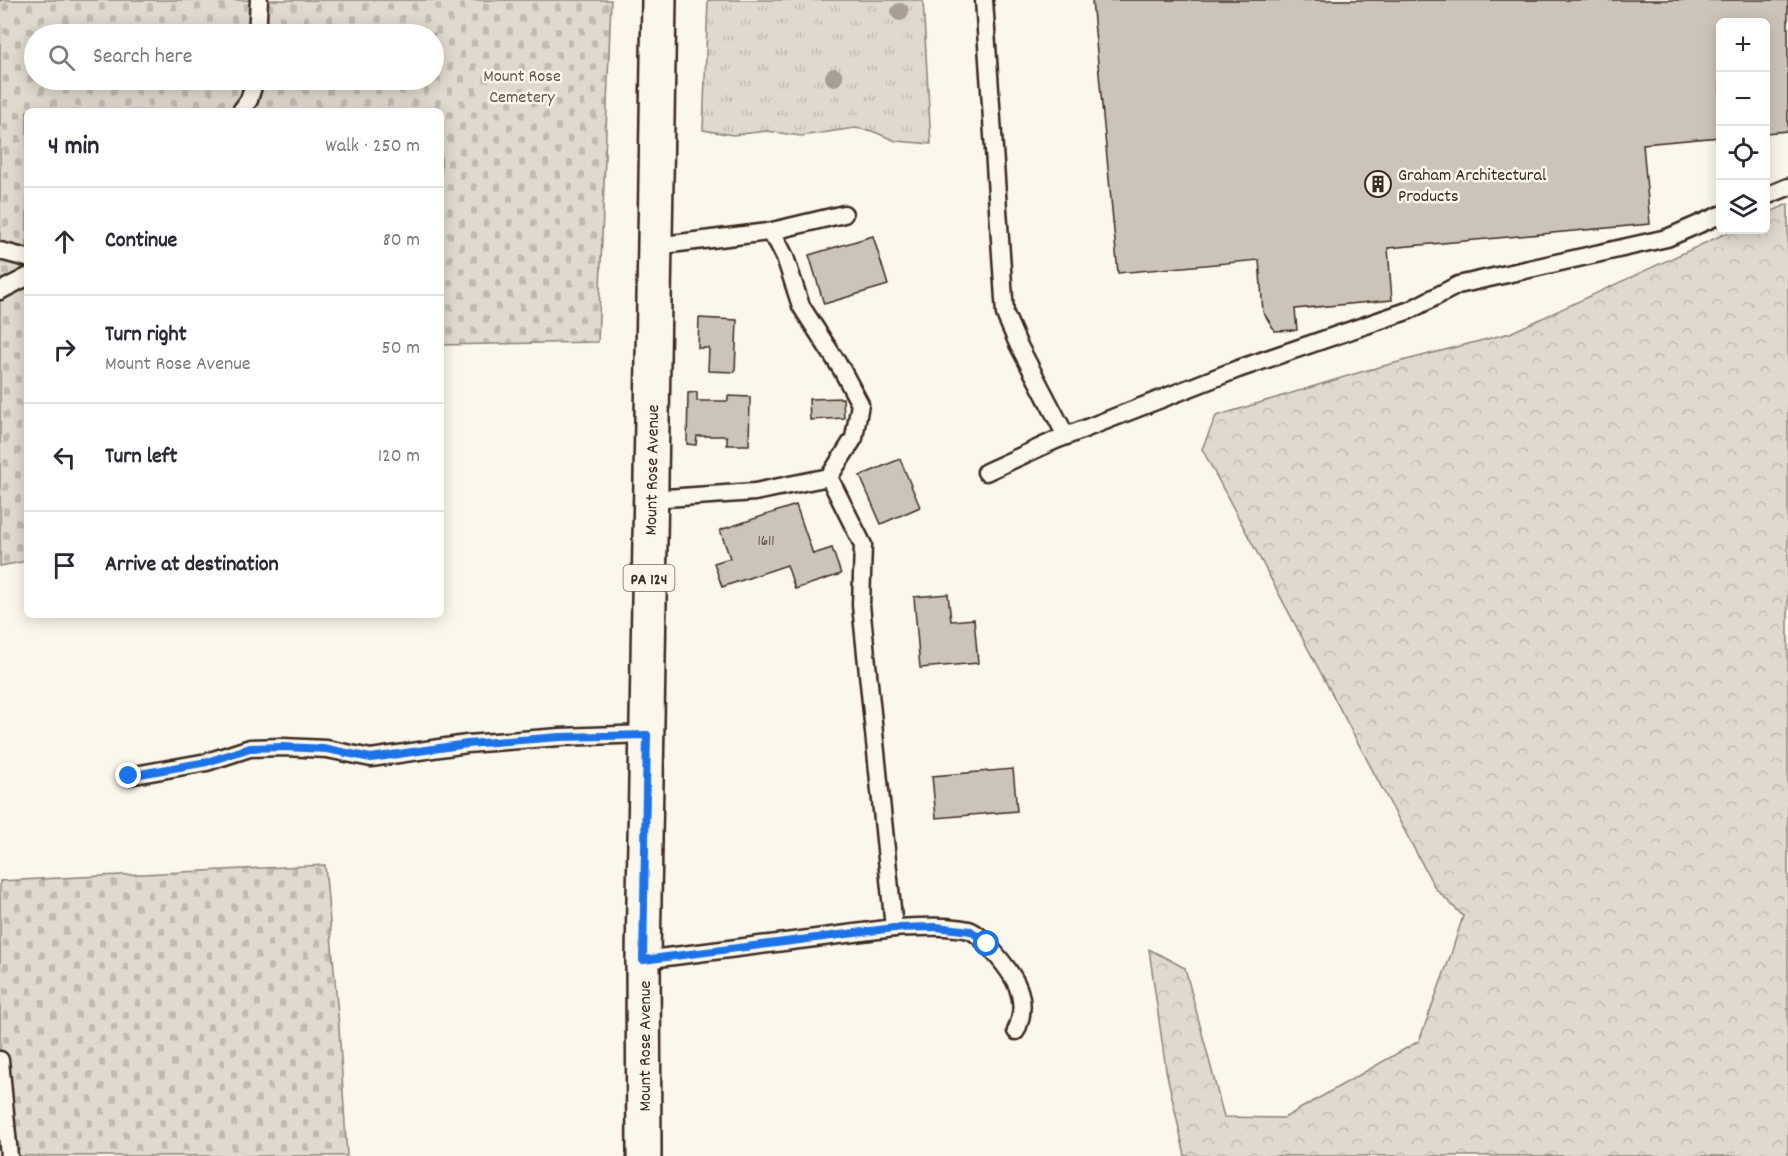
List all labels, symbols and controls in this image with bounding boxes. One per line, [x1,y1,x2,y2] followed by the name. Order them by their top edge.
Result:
[1716,18,1770,234] map controls
[1716,18,1770,72] button: +
[24,24,444,90] search box
[45,41,78,74] icon: search
[93,42,192,73] text: Search here
[483,65,561,111] park label: Mount Rose Cemetery
[1716,72,1770,126] button: −
[1716,126,1770,180] button: locate
[48,129,99,166] text: 4 min
[325,133,420,161] text: Walk · 250 m
[1398,164,1547,210] place label: Graham Architectural Products
[1363,169,1393,199] building icon: Graham Architectural Products
[1716,180,1770,234] button: layers
[48,225,81,258] icon: ahead
[105,226,177,257] text: Continue
[383,227,420,255] text: 80 m
[105,320,187,351] text: Turn right
[48,333,81,366] icon: right
[382,335,420,363] text: 50 m
[105,351,251,379] text: Mount Rose Avenue
[640,404,667,536] street label: Mount Rose Avenue
[48,441,81,474] icon: left
[105,442,177,473] text: Turn left
[378,443,420,471] text: 120 m
[757,531,775,553] house number: 1611
[48,549,81,582] icon: arrive
[105,550,279,581] text: Arrive at destination
[624,565,674,591] road number: PA 124
[115,762,141,788] route end
[973,930,999,956] route start
[634,980,659,1112] street label: Mount Rose Avenue

